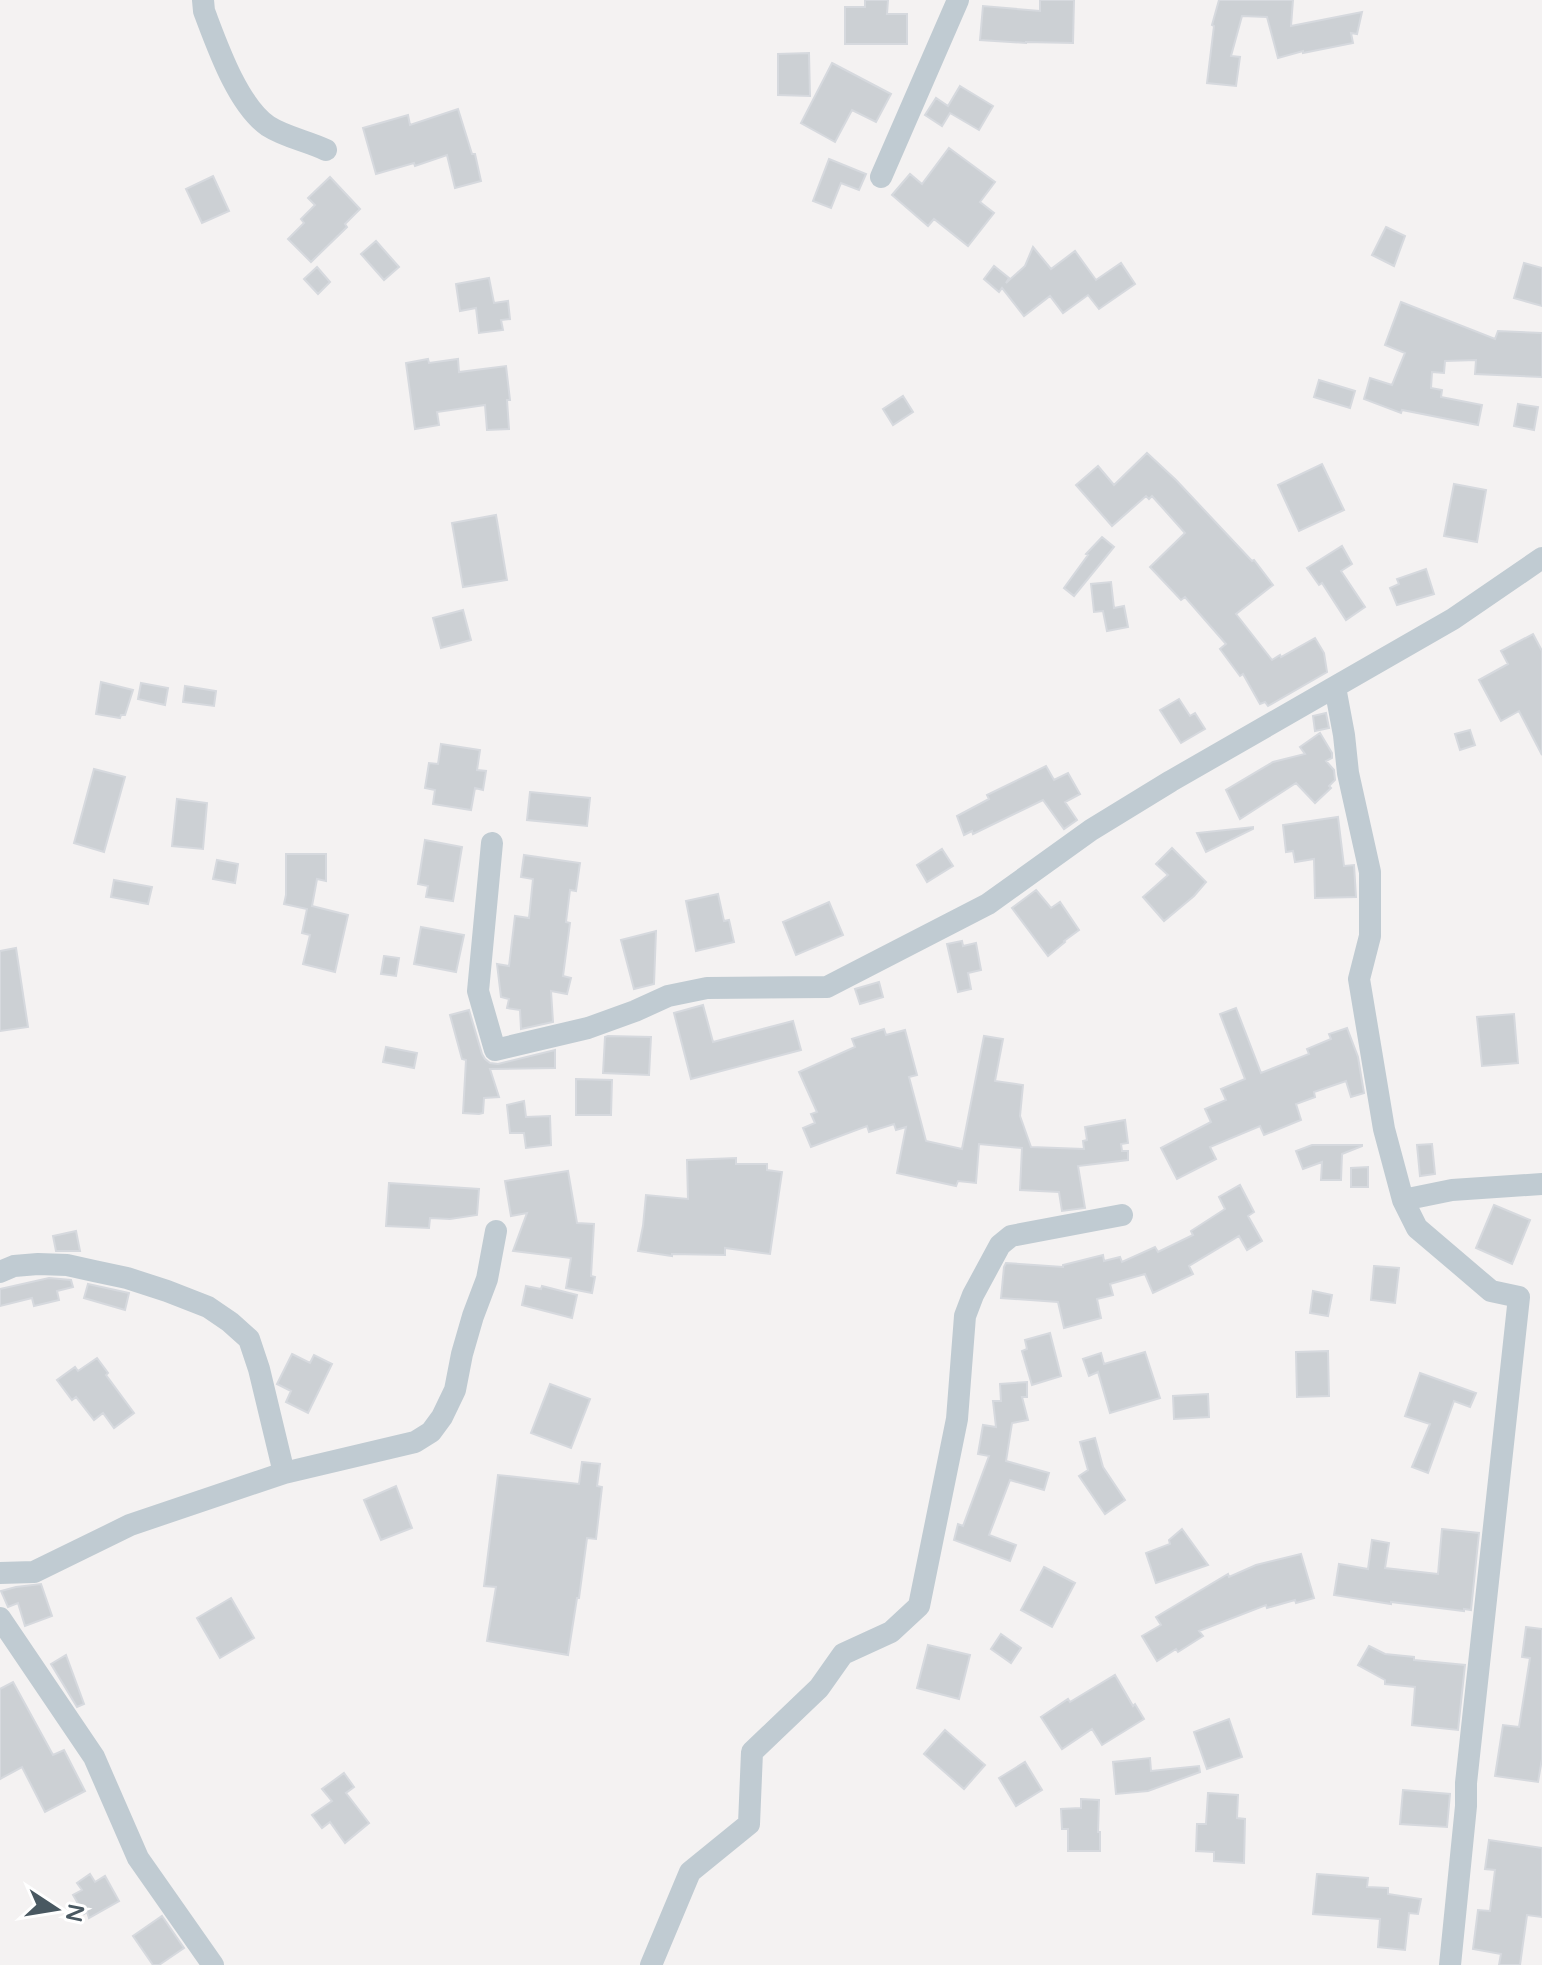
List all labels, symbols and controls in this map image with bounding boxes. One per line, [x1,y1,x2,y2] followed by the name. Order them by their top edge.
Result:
[16,1869,96,1949] north arrow
[60,1902,89,1924] text: N

